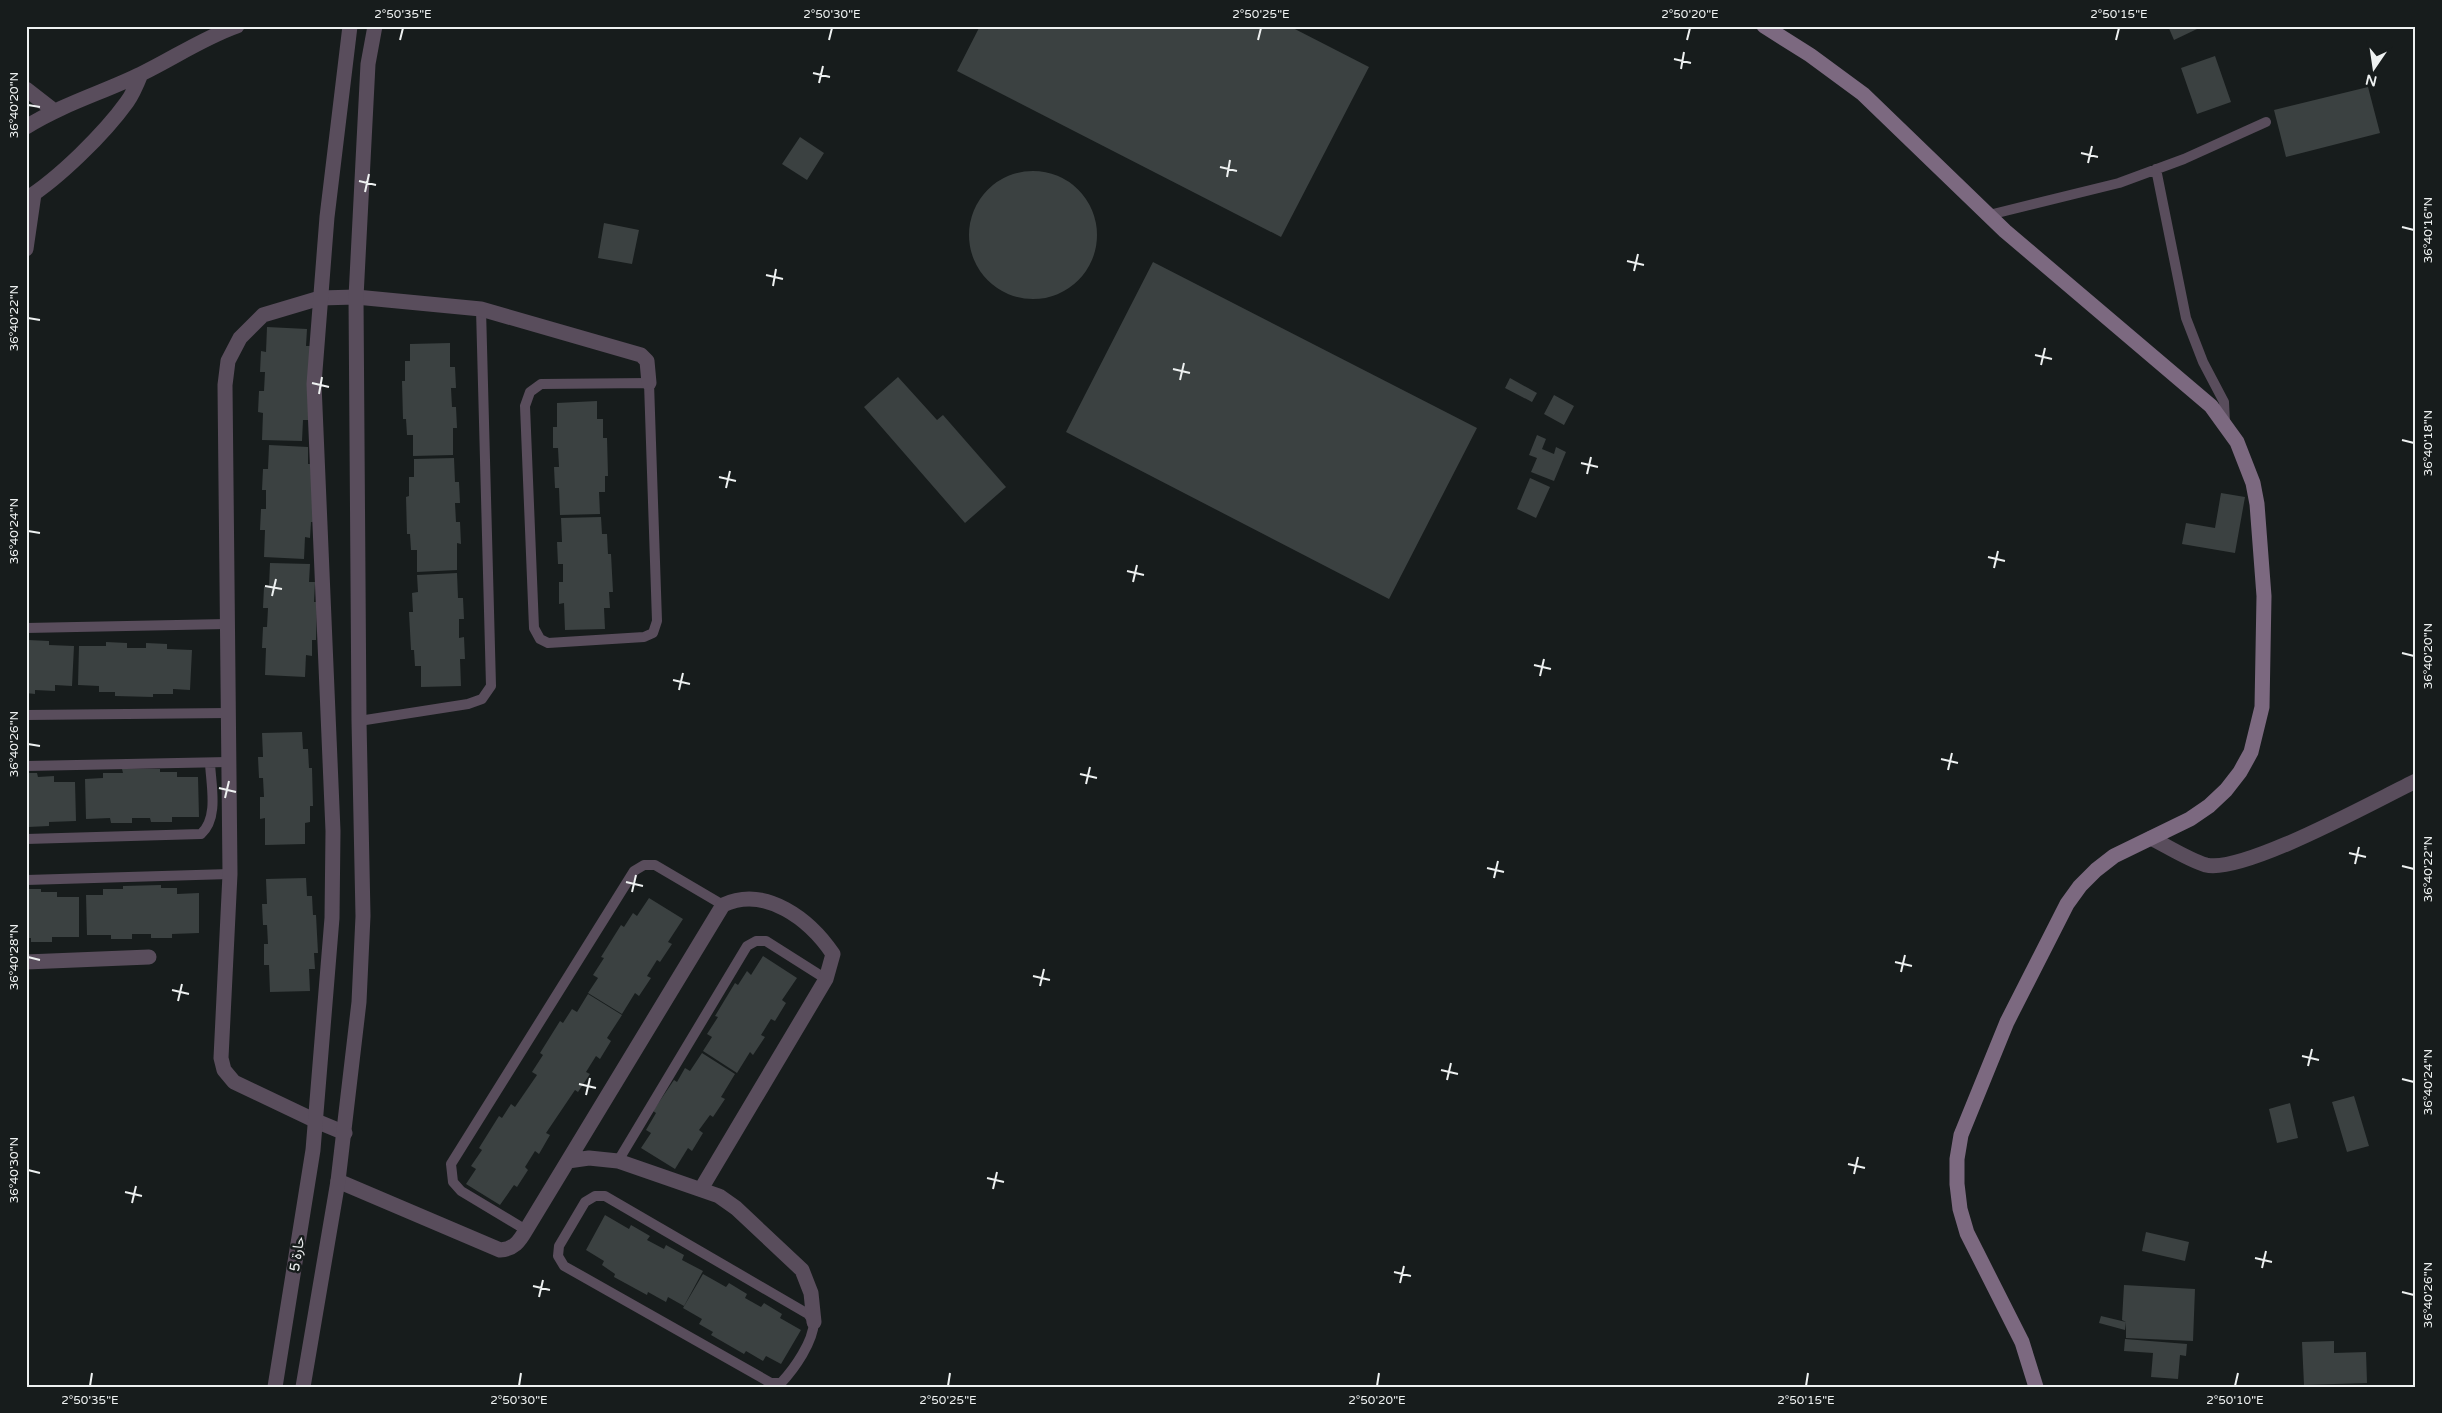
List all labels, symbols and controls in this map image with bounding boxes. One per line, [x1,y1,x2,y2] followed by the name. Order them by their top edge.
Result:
[374,7,432,21] text: 2°50'35"E
[803,7,861,21] text: 2°50'30"E
[1232,7,1290,21] text: 2°50'25"E
[1661,7,1719,21] text: 2°50'20"E
[2090,7,2148,21] text: 2°50'15"E
[2350,42,2400,92] north arrow
[2364,71,2379,90] text: N
[7,72,21,138] text: 36°40'20"N
[2421,197,2435,263] text: 36°40'16"N
[7,285,21,351] text: 36°40'22"N
[2421,410,2435,476] text: 36°40'18"N
[7,498,21,564] text: 36°40'24"N
[2421,623,2435,689] text: 36°40'20"N
[7,711,21,777] text: 36°40'26"N
[2421,836,2435,902] text: 36°40'22"N
[7,924,21,990] text: 36°40'28"N
[2421,1049,2435,1115] text: 36°40'24"N
[7,1137,21,1203] text: 36°40'30"N
[286,1235,308,1273] street label: حارة 5
[2421,1262,2435,1328] text: 36°40'26"N
[61,1393,119,1407] text: 2°50'35"E
[490,1393,548,1407] text: 2°50'30"E
[919,1393,977,1407] text: 2°50'25"E
[1348,1393,1406,1407] text: 2°50'20"E
[1777,1393,1835,1407] text: 2°50'15"E
[2206,1393,2264,1407] text: 2°50'10"E

